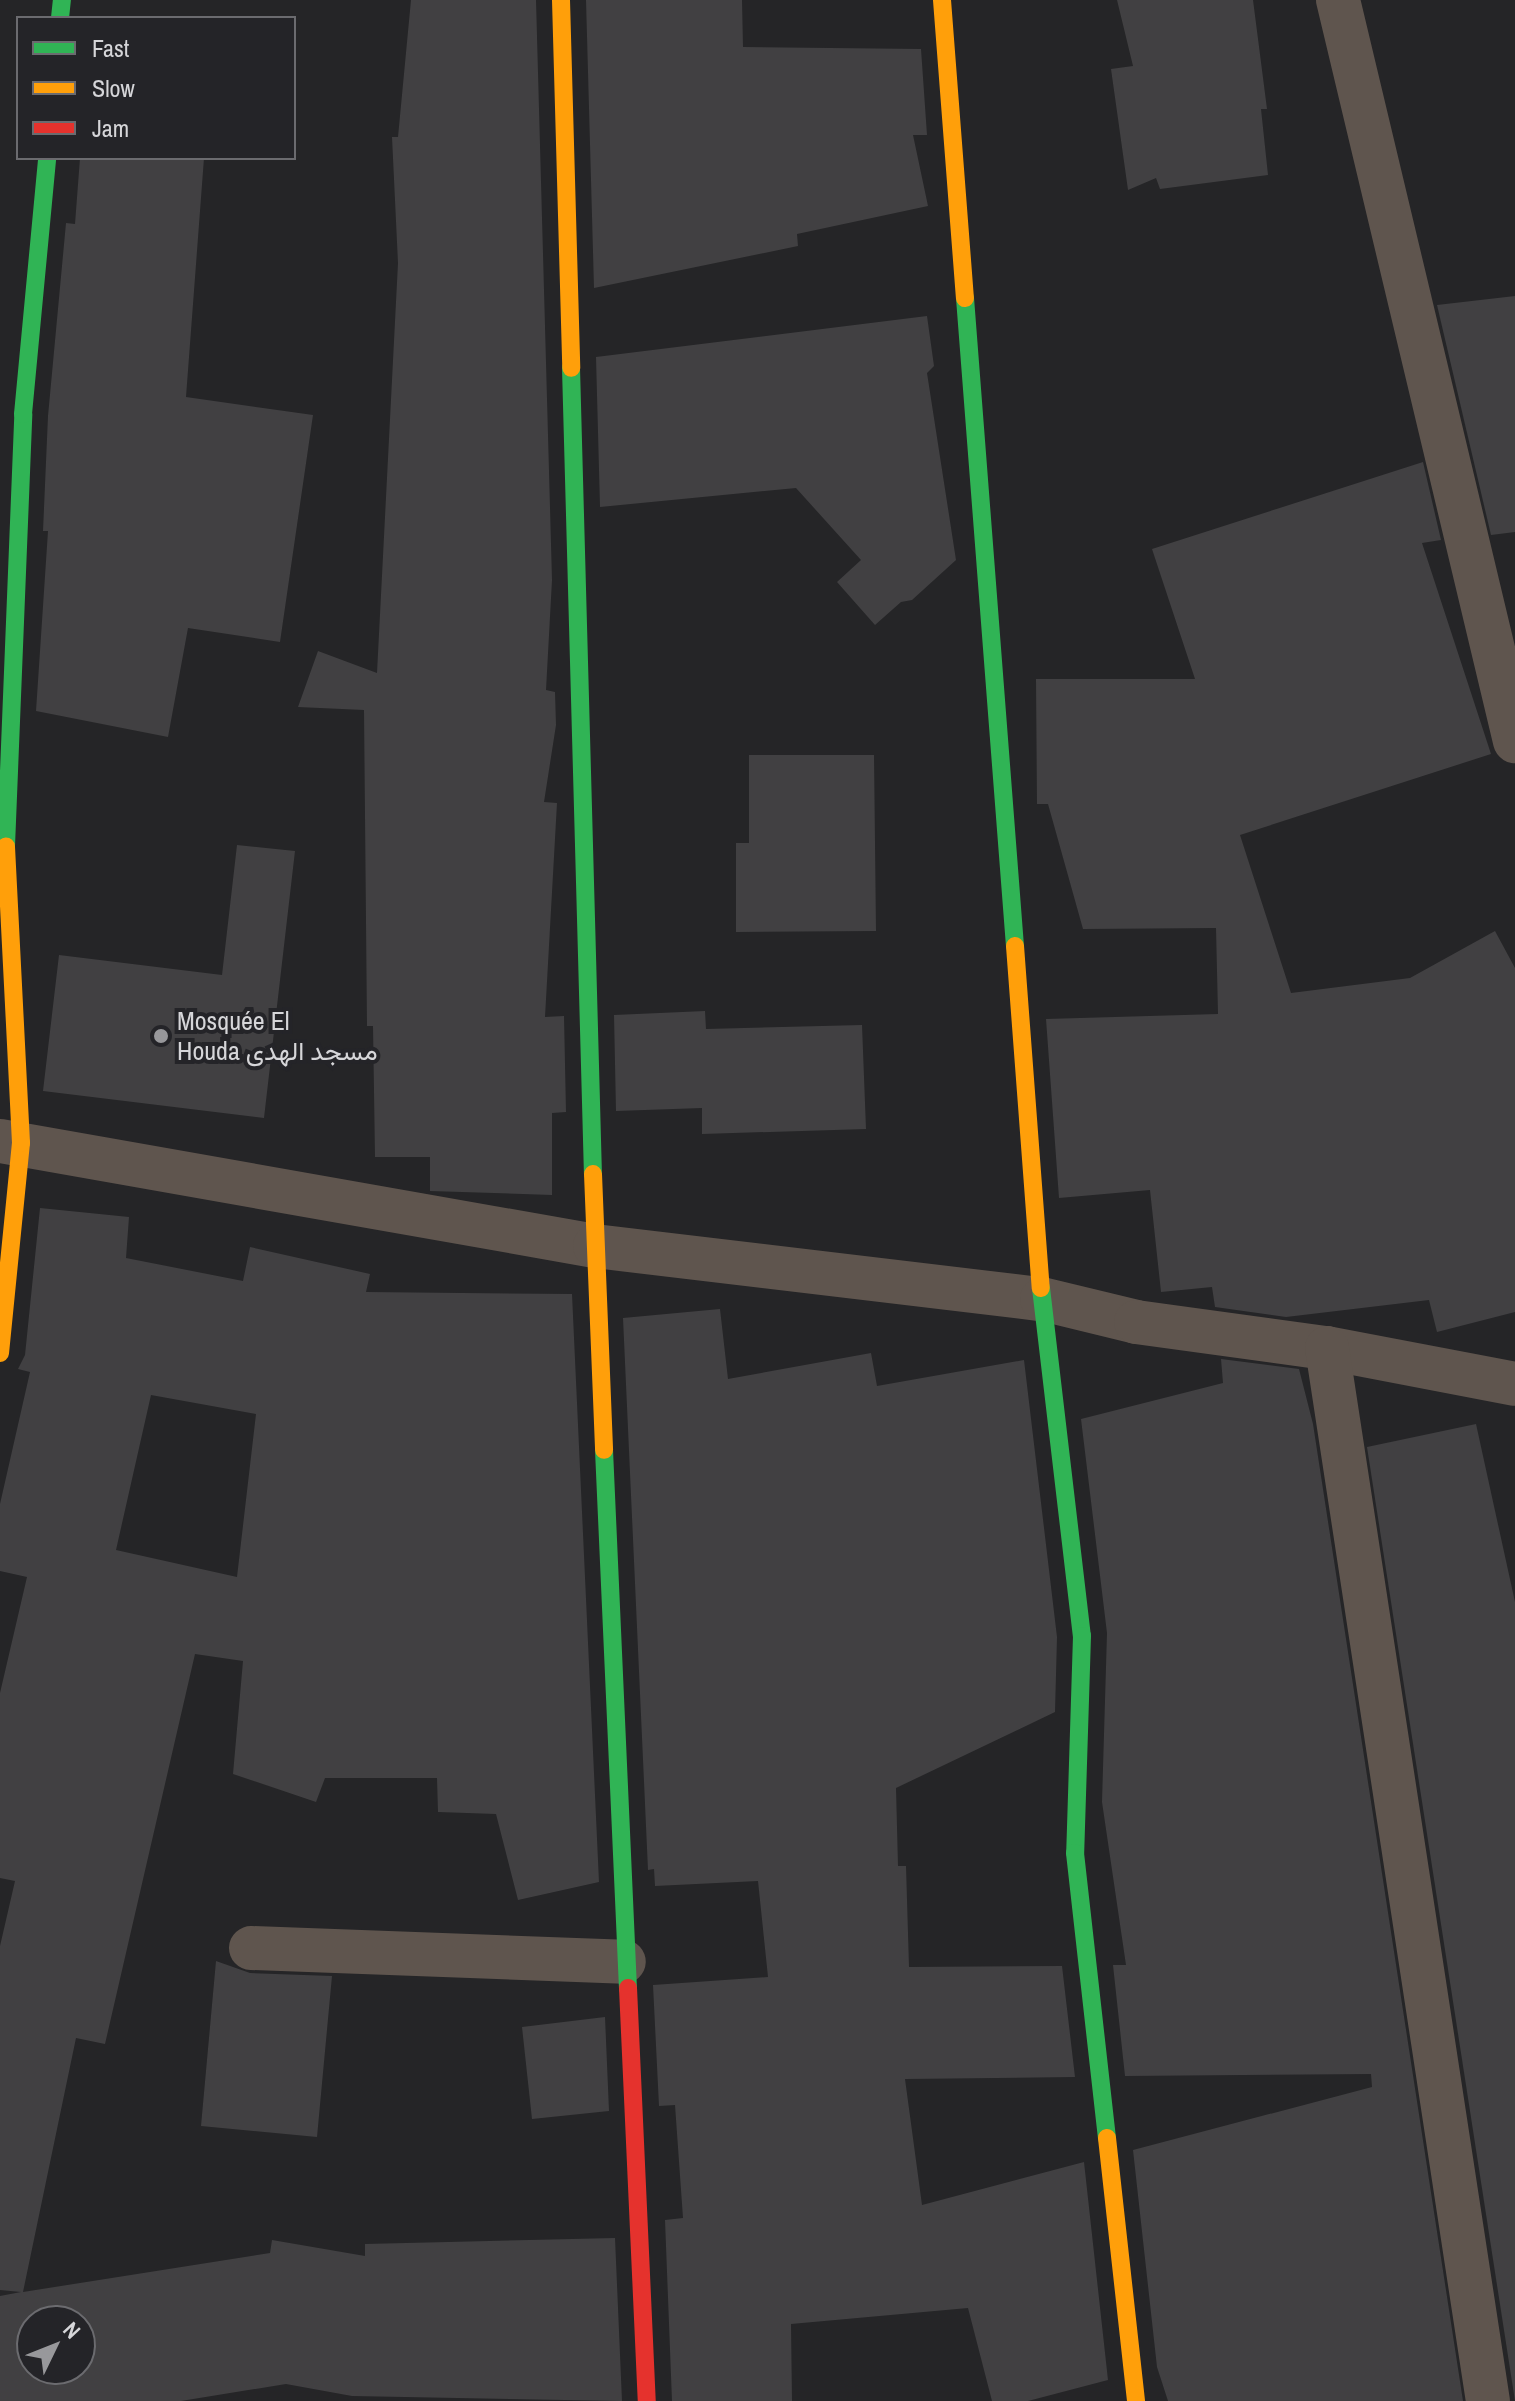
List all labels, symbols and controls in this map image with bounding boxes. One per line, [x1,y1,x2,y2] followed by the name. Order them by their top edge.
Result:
[16,16,296,160] legend
[92,32,129,64] text: Fast
[92,72,135,104] text: Slow
[92,112,129,144] text: Jam
[177,1005,378,1066] place label: Mosquée El Houda مسجد الهدى
[152,1027,170,1045] marker: Mosquée El Houda مسجد الهدى
[16,2305,96,2385] north arrow
[57,2315,88,2345] text: N

